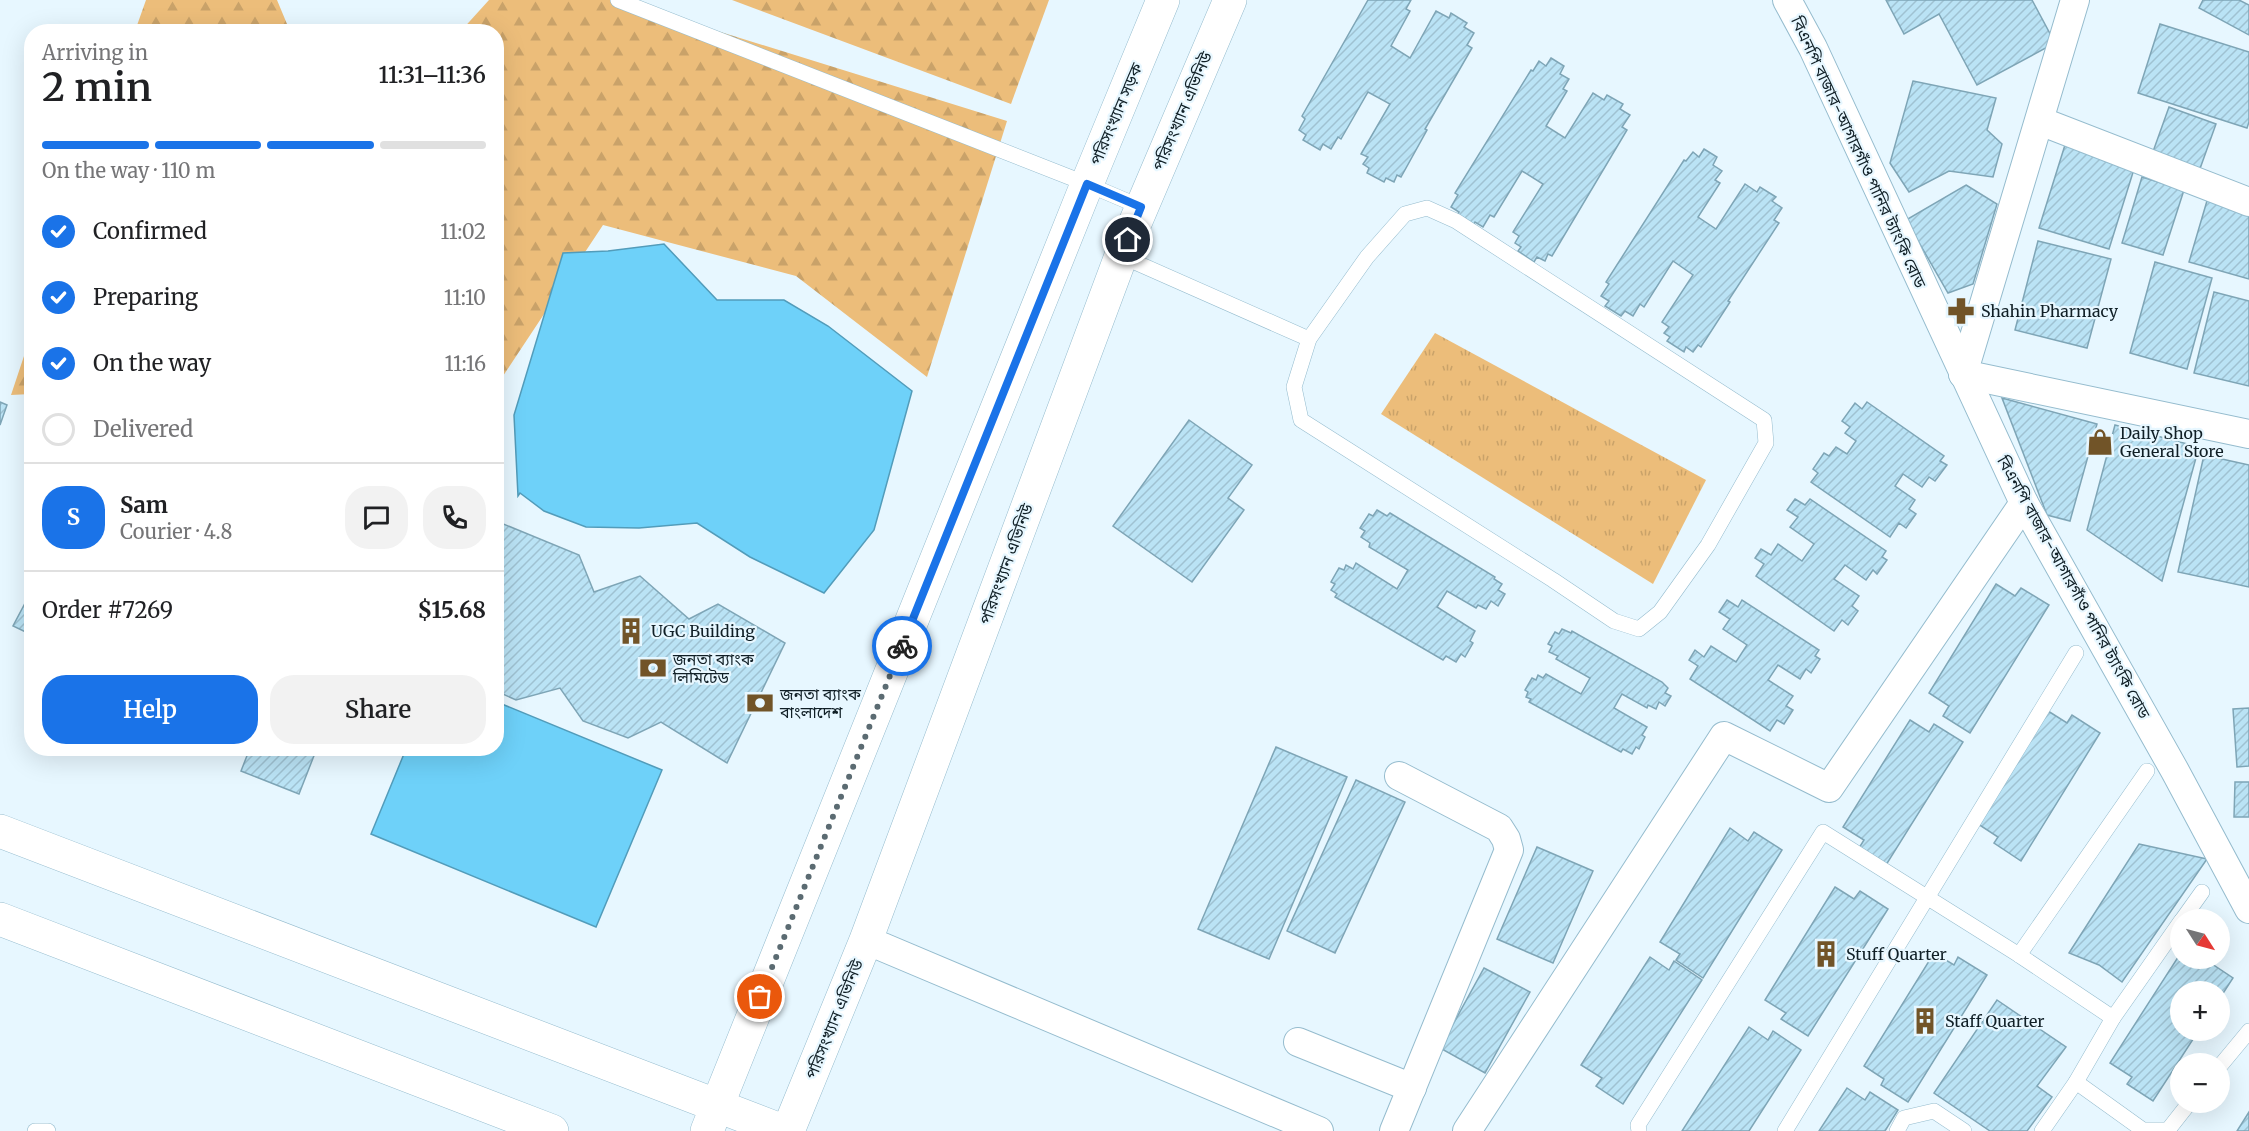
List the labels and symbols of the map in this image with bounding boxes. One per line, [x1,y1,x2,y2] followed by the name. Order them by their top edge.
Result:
[1787,12,1931,292] street label: বিএনপি বাজার-আগারগাঁও পানির ট্যাংকি রোড
[1148,48,1216,173] street label: পরিসংখ্যান এভিনিউ
[1085,59,1147,168] street label: পরিসংখ্যান সড়ক
[1102,214,1153,265] pin
[1946,296,1976,326] pharmacy icon: Shahin Pharmacy
[1981,301,2119,321] place label: Shahin Pharmacy
[2120,423,2224,461] place label: Daily Shop General Store
[2085,427,2115,457] shop icon: Daily Shop General Store
[1993,451,2155,722] street label: বিএনপি বাজার-আগারগাঁও পানির ট্যাংকি রোড
[975,500,1037,627] street label: পরিসংখ্যান এভিনিউ
[616,616,646,646] building icon: UGC Building
[872,616,932,676] courier
[651,621,755,641] place label: UGC Building
[672,649,755,687] place label: জনতা ব্যাংক লিমিটেড
[638,653,668,683] bank icon: জনতা ব্যাংক লিমিটেড
[779,684,862,722] place label: জনতা ব্যাংক বাংলাদেশ
[745,688,775,718] bank icon: জনতা ব্যাংক বাংলাদেশ
[2170,909,2230,969] north arrow
[1811,939,1841,969] building icon: Stuff Quarter
[1846,944,1947,964] place label: Stuff Quarter
[801,956,867,1082] street label: পরিসংখ্যান এভিনিউ
[734,971,785,1022] pin
[1910,1006,1940,1036] building icon: Staff Quarter
[1945,1011,2045,1031] place label: Staff Quarter

